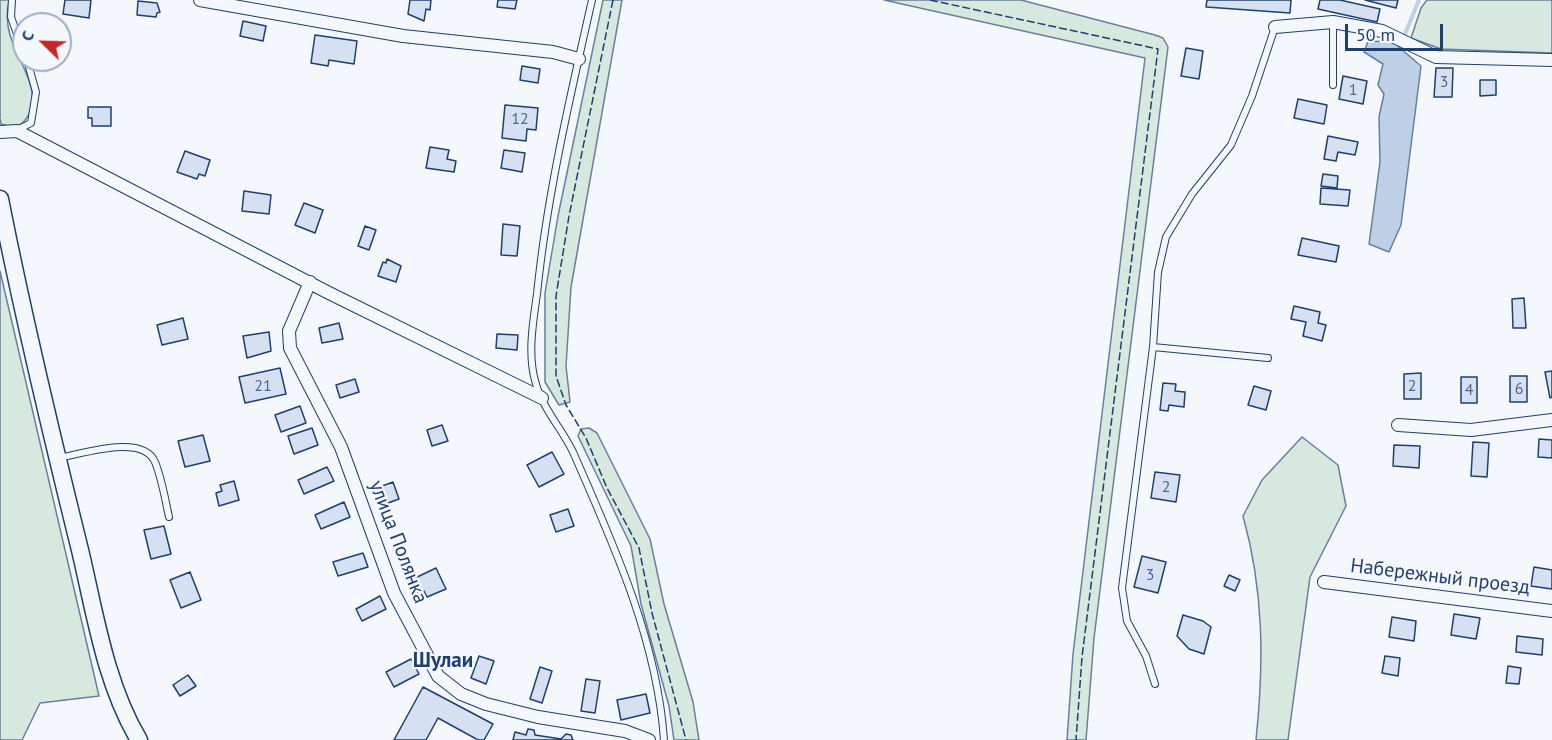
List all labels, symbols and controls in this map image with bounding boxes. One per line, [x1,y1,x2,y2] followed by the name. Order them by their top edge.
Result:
[12,12,72,72] north arrow
[1348,12,1446,50] scale bar
[1356,23,1395,46] text: 50 m
[16,28,38,44] text: С
[1440,72,1448,92] house number: 3
[1349,80,1357,100] house number: 1
[511,109,529,129] house number: 12
[254,376,272,396] house number: 21
[1408,376,1416,396] house number: 2
[1515,379,1523,399] house number: 6
[1465,380,1473,400] house number: 4
[364,477,432,607] street label: улица Полянка
[1162,477,1170,497] house number: 2
[1349,554,1531,600] street label: Набережный проезд
[1146,565,1154,585] house number: 3
[413,648,473,674] district label: Шулаи

